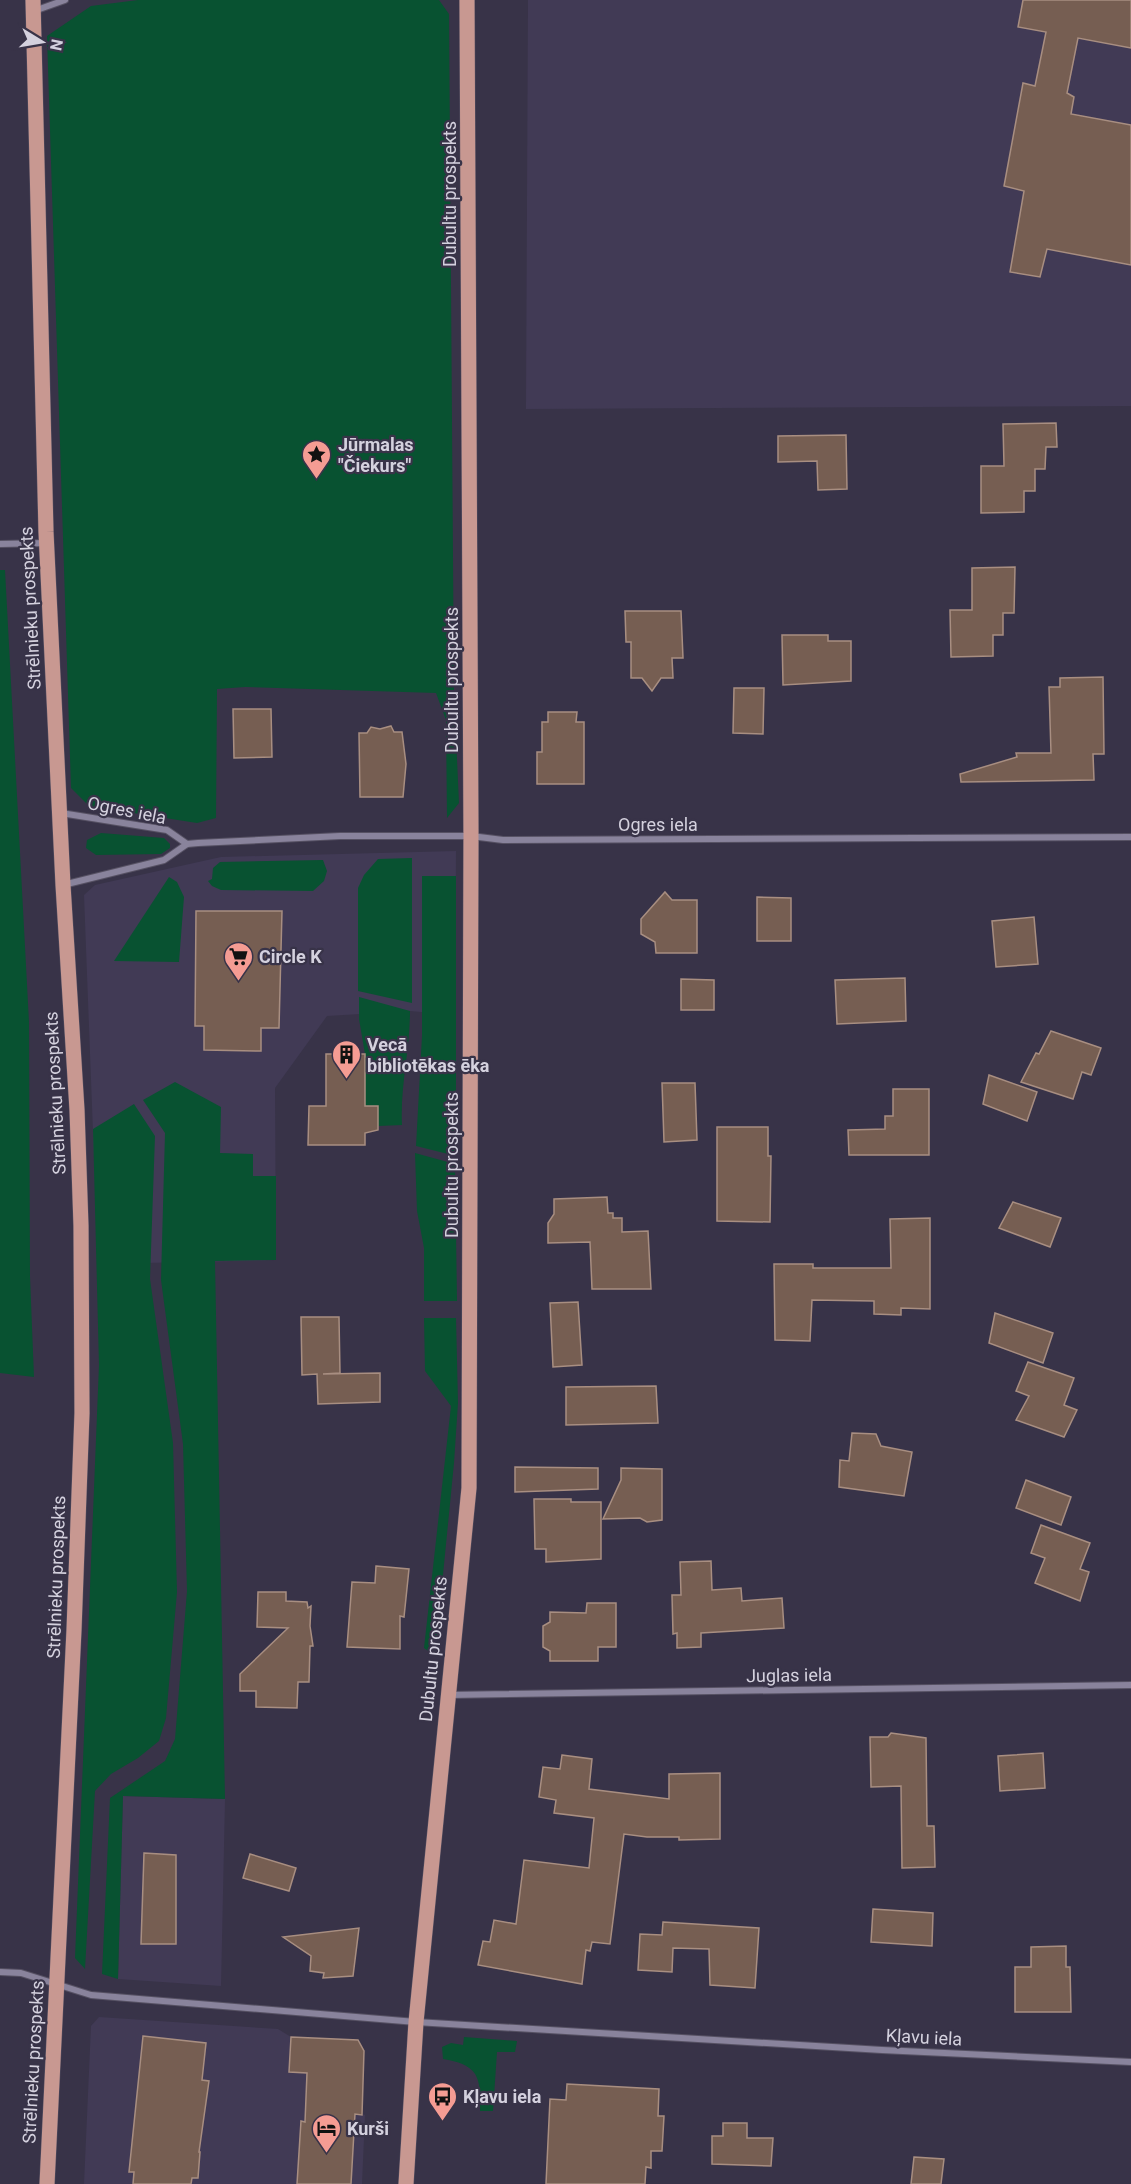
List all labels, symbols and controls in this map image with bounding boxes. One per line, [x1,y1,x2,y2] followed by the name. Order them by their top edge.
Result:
[12,12,72,72] north arrow
[46,37,67,52] text: N
[439,121,460,267] street label: Dubultu prospekts
[338,434,414,476] place label: Jūrmalas "Čiekurs"
[301,438,333,480] place icon: Jūrmalas "Čiekurs"
[15,526,45,690] street label: Strēlnieku prospekts
[441,607,462,753] street label: Dubultu prospekts
[86,792,168,828] street label: Ogres iela
[618,814,698,835] street label: Ogres iela
[222,940,254,982] supermarket icon: Circle K
[259,946,322,967] place label: Circle K
[40,1011,70,1175] street label: Strēlnieku prospekts
[367,1034,490,1076] place label: Vecā bibliotēkas ēka
[330,1038,362,1080] building icon: Vecā bibliotēkas ēka
[441,1092,462,1238] street label: Dubultu prospekts
[43,1495,69,1659] street label: Strēlnieku prospekts
[415,1575,451,1723] street label: Dubultu prospekts
[746,1664,832,1686] street label: Juglas iela
[18,1980,48,2144] street label: Strēlnieku prospekts
[885,2025,963,2050] street label: Kļavu iela
[426,2080,458,2122] bus stop icon: Kļavu iela
[463,2086,542,2108] place label: Kļavu iela
[310,2112,342,2154] hotel icon: Kurši
[347,2118,389,2139] place label: Kurši

